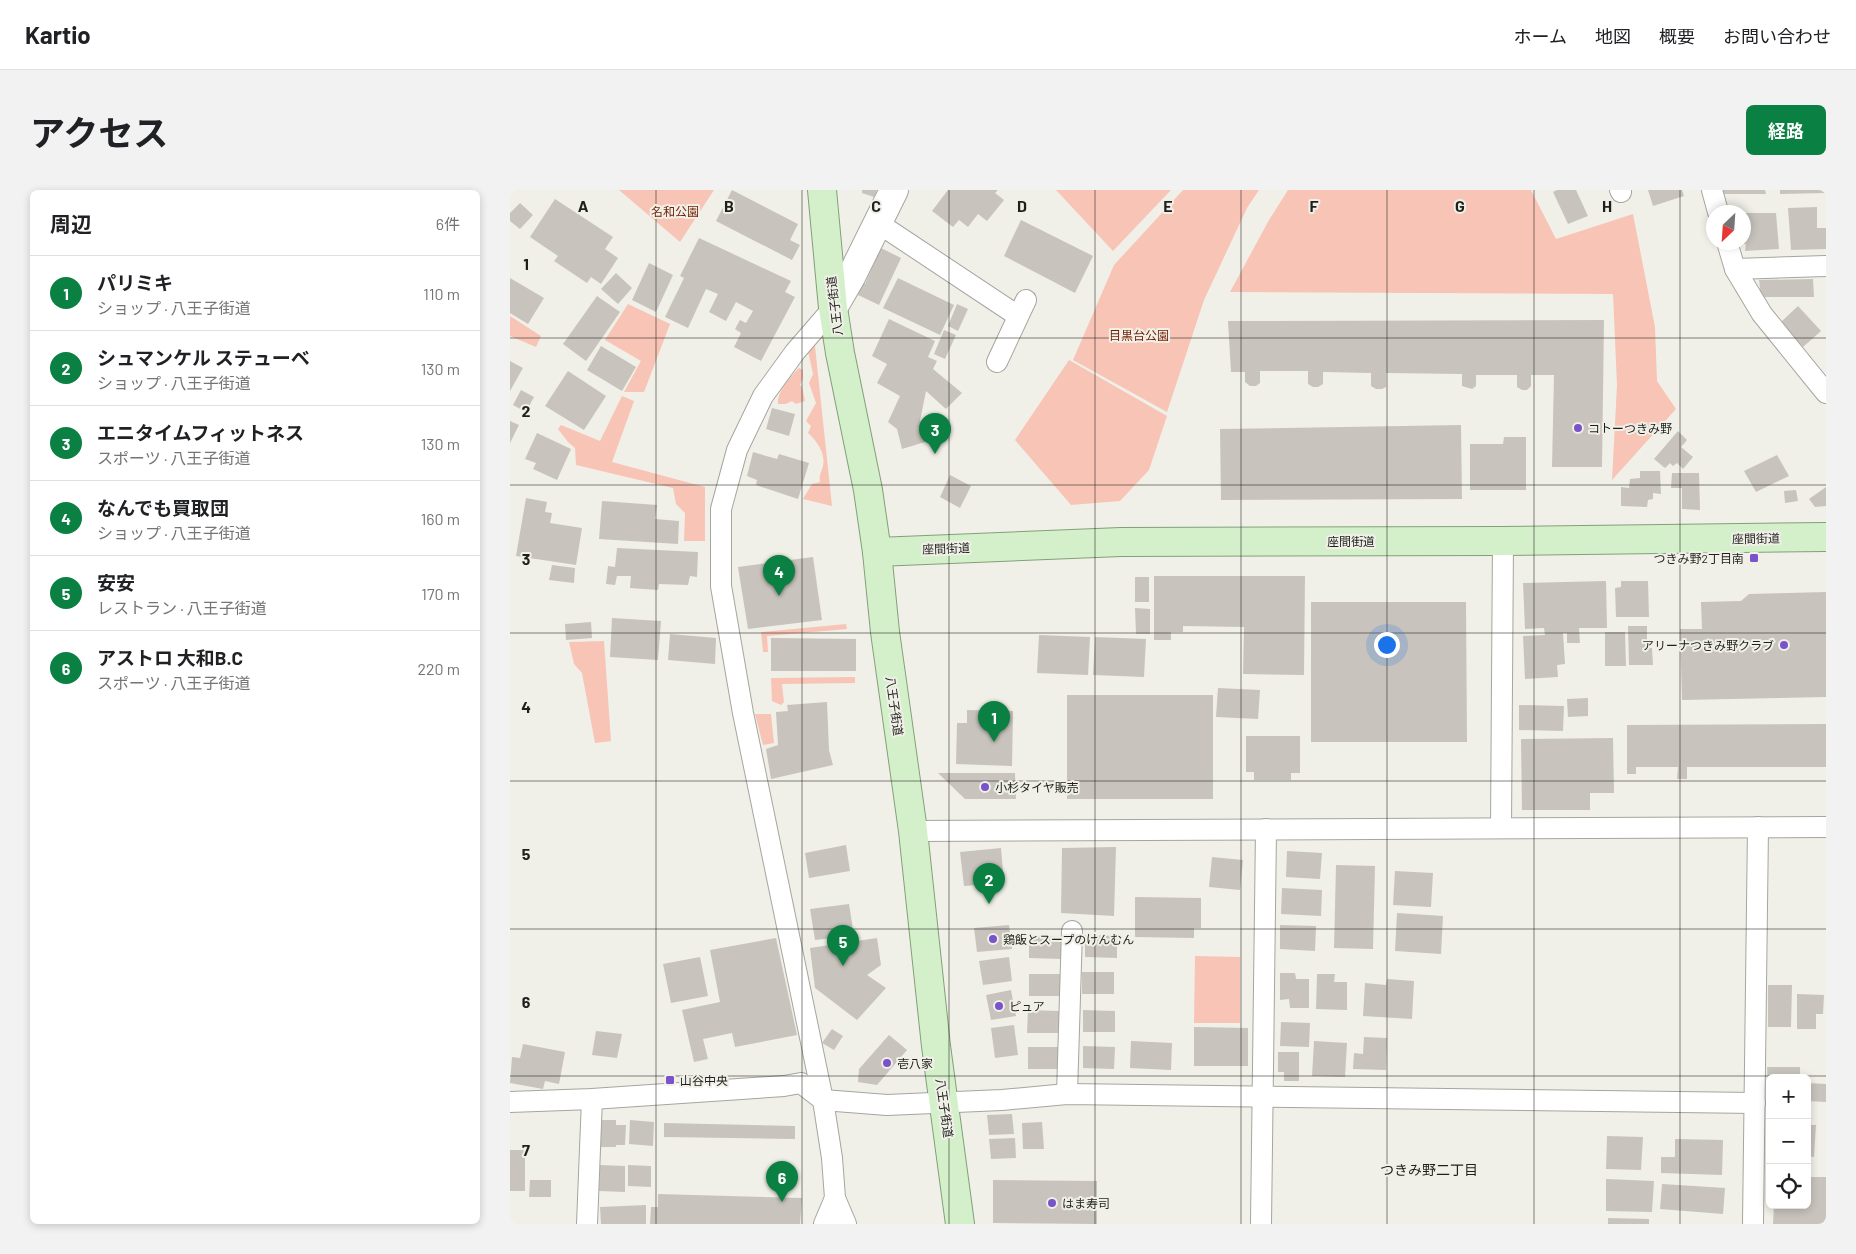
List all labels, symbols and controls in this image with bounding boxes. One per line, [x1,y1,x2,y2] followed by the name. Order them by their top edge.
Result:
[25,20,91,49] text: Kartio
[1514,25,1567,47] text: ホーム
[1595,25,1631,47] text: 地図
[1659,25,1695,47] text: 概要
[1723,25,1831,47] text: お問い合わせ
[1746,105,1826,155] button: 経路
[30,111,168,153] text: アクセス
[578,196,589,215] text: A
[724,196,734,215] text: B
[871,196,881,215] text: C
[1017,196,1027,215] text: D
[1163,196,1173,215] text: E
[1310,196,1319,215] text: F
[1455,196,1465,215] text: G
[1602,196,1612,215] text: H
[651,204,699,218] park label: 名和公園
[1706,205,1751,250] north arrow
[50,211,92,236] text: 周辺
[436,214,460,233] text: 6件
[523,254,529,273] text: 1
[97,271,173,294] text: パリミキ
[823,275,845,337] street label: 八王子街道
[63,284,69,303] text: 1
[423,284,460,303] text: 110 m
[97,298,251,317] text: ショップ · 八王子街道
[1109,328,1169,342] park label: 目黒台公園
[97,346,310,369] text: シュマンケル ステューベ
[62,359,70,378] text: 2
[421,359,460,378] text: 130 m
[97,373,251,392] text: ショップ · 八王子街道
[522,401,531,420] text: 2
[919,413,951,454] pin: 3
[97,421,304,444] text: エニタイムフィットネス
[1588,421,1672,435] place label: コトーつきみ野
[1572,422,1584,434] marker: コトーつきみ野
[62,434,70,453] text: 3
[421,434,460,453] text: 130 m
[97,448,250,467] text: スポーツ · 八王子街道
[97,496,229,519] text: なんでも買取団
[61,509,71,528] text: 4
[421,509,460,528] text: 160 m
[97,523,251,542] text: ショップ · 八王子街道
[1732,531,1780,545] street label: 座間街道
[1327,534,1375,548] street label: 座間街道
[922,540,970,556] street label: 座間街道
[522,549,530,568] text: 3
[1654,551,1744,565] place label: つきみ野2丁目南
[1748,552,1760,564] marker: つきみ野2丁目南
[763,555,795,596] pin: 4
[97,571,135,594] text: 安安
[62,584,70,603] text: 5
[421,584,460,603] text: 170 m
[97,598,267,617] text: レストラン · 八王子街道
[1374,632,1400,658] your location
[1642,638,1774,652] place label: アリーナつきみ野クラブ
[1778,639,1790,651] marker: アリーナつきみ野クラブ
[97,646,243,669] text: アストロ 大和B.C
[62,659,70,678] text: 6
[417,659,460,678] text: 220 m
[97,673,250,692] text: スポーツ · 八王子街道
[884,675,906,737] street label: 八王子街道
[521,697,531,716] text: 4
[978,701,1010,742] pin: 1
[995,780,1079,794] place label: 小杉タイヤ販売
[979,781,991,793] marker: 小杉タイヤ販売
[522,844,531,863] text: 5
[973,863,1005,904] pin: 2
[827,925,859,966] pin: 5
[1003,932,1134,946] place label: 鶏飯とスープのけんむん
[987,933,999,945] marker: 鶏飯とスープのけんむん
[522,992,531,1011] text: 6
[1009,999,1045,1013] place label: ピュア
[993,1000,1005,1012] marker: ピュア
[897,1056,933,1070] place label: 壱八家
[881,1057,893,1069] marker: 壱八家
[680,1073,728,1087] place label: 山谷中央
[664,1074,676,1086] marker: 山谷中央
[1766,1074,1811,1209] map controls
[1766,1074,1811,1119] button: +
[934,1077,956,1139] street label: 八王子街道
[1766,1119,1811,1164] button: −
[522,1140,530,1159] text: 7
[766,1161,798,1202] pin: 6
[1380,1161,1478,1178] district label: つきみ野二丁目
[1766,1164,1811,1209] button: locate
[1062,1196,1110,1210] place label: はま寿司
[1046,1197,1058,1209] marker: はま寿司

